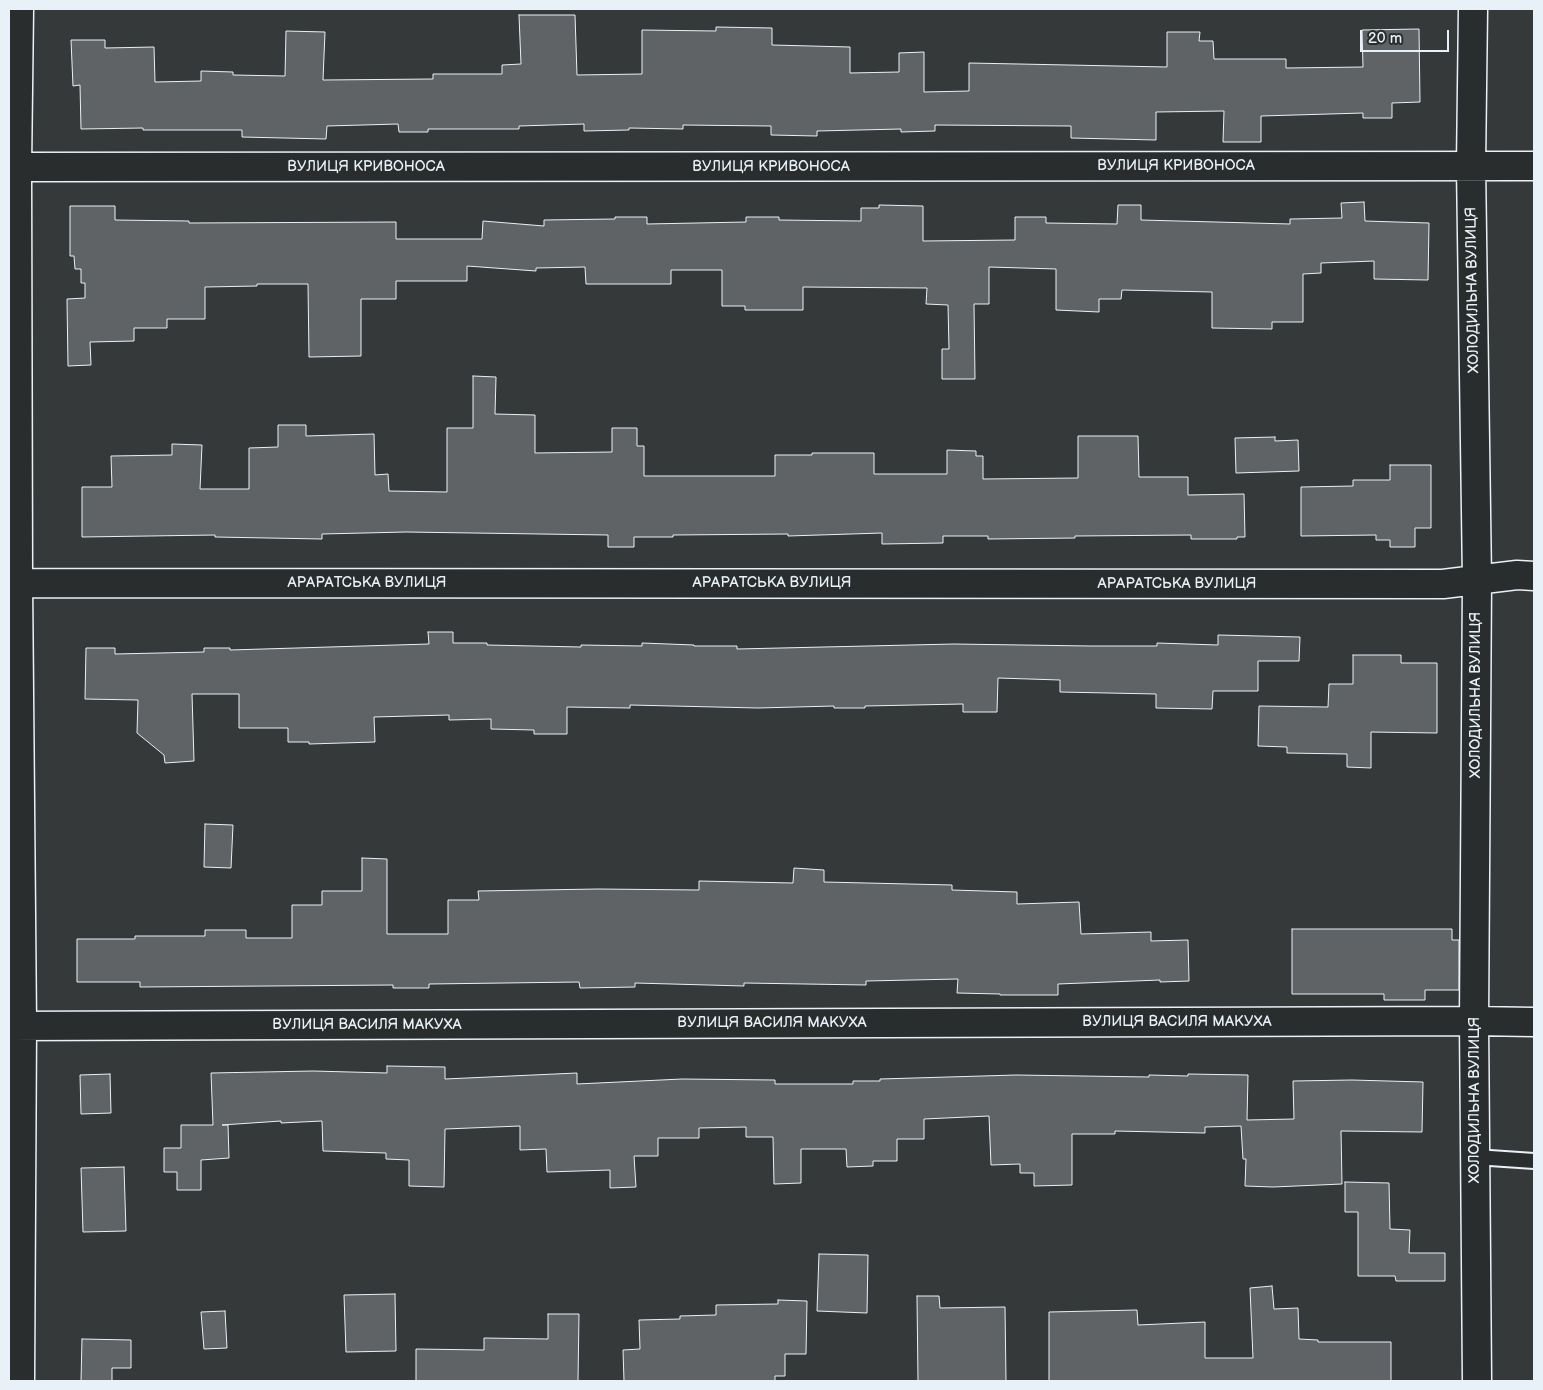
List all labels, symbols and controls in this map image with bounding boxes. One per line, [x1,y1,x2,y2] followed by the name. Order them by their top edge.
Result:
[1363,20,1452,52] scale bar
[1368,29,1402,48] text: 20 m
[1097,157,1255,175] street label: ВУЛИЦЯ КРИВОНОСА
[287,158,445,176] street label: ВУЛИЦЯ КРИВОНОСА
[692,158,850,176] street label: ВУЛИЦЯ КРИВОНОСА
[1463,207,1483,373] street label: ХОЛОДИЛЬНА ВУЛИЦЯ
[287,574,447,592] street label: АРАРАТСЬКА ВУЛИЦЯ
[692,574,852,592] street label: АРАРАТСЬКА ВУЛИЦЯ
[1097,575,1257,593] street label: АРАРАТСЬКА ВУЛИЦЯ
[1467,612,1485,778] street label: ХОЛОДИЛЬНА ВУЛИЦЯ
[1082,1013,1272,1031] street label: ВУЛИЦЯ ВАСИЛЯ МАКУХА
[677,1014,867,1032] street label: ВУЛИЦЯ ВАСИЛЯ МАКУХА
[272,1016,462,1034] street label: ВУЛИЦЯ ВАСИЛЯ МАКУХА
[1466,1017,1484,1183] street label: ХОЛОДИЛЬНА ВУЛИЦЯ

